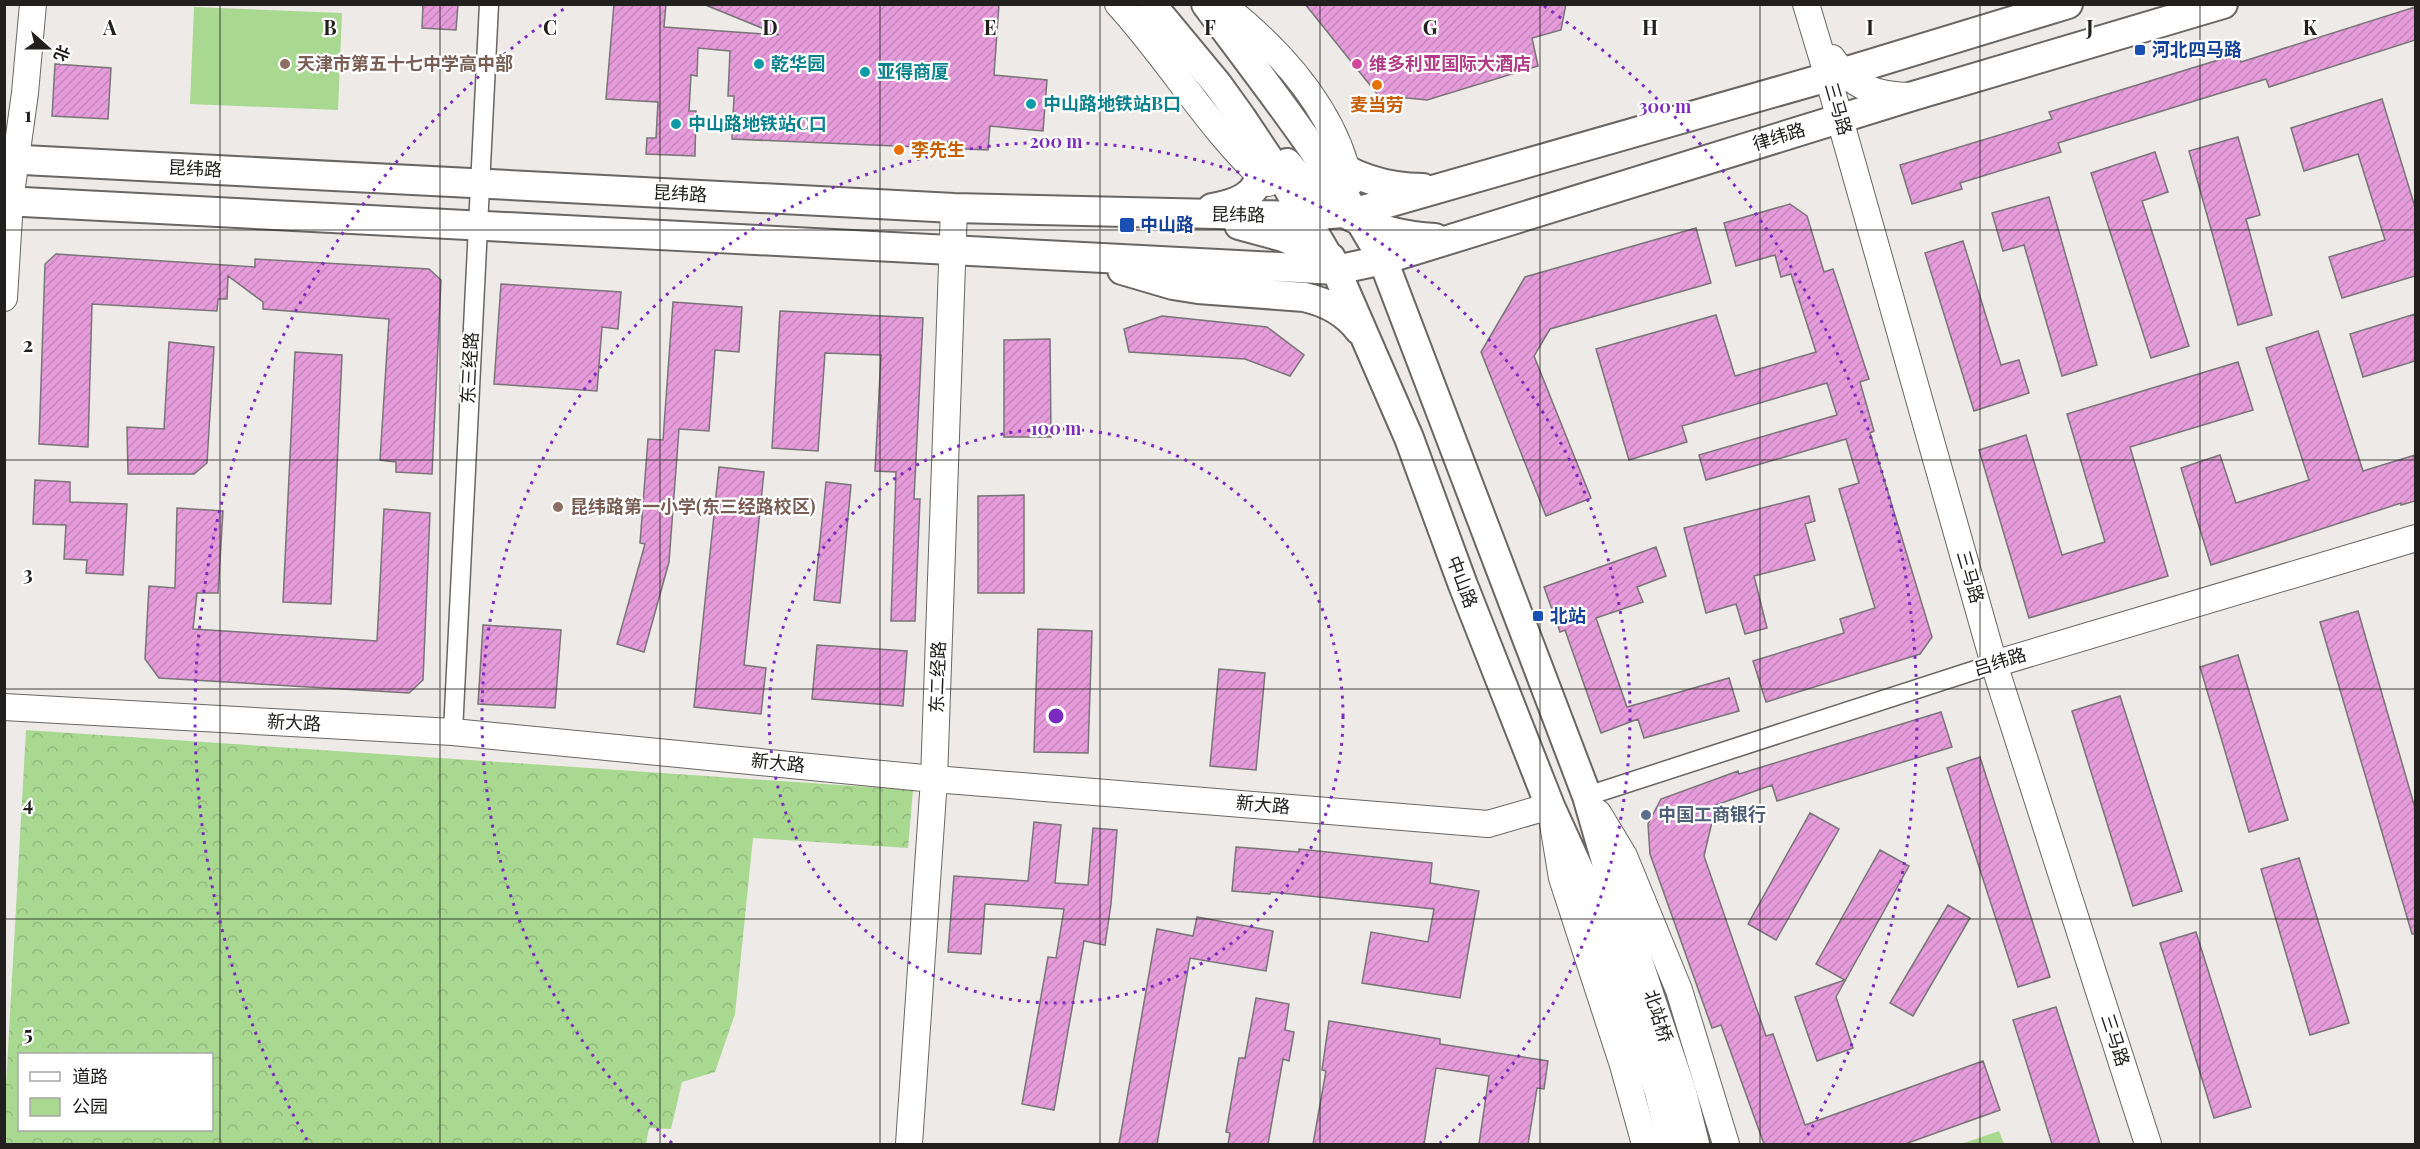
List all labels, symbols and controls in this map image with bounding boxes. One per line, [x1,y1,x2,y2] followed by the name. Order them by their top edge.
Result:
[102,13,117,40] text: A
[323,13,337,40] text: B
[543,13,557,40] text: C
[762,13,778,40] text: D
[984,13,996,40] text: E
[1204,13,1216,40] text: F
[1423,13,1438,40] text: G
[1642,13,1658,40] text: H
[1866,13,1874,40] text: I
[2085,13,2094,40] text: J
[2303,13,2318,40] text: K
[18,18,78,78] north arrow
[2152,37,2242,61] place label: 河北四马路
[50,42,75,65] text: 北
[2133,43,2147,57] marker: 河北四马路
[297,51,513,75] place label: 天津市第五十七中学高中部
[771,51,825,75] place label: 乾华园
[1369,51,1531,75] place label: 维多利亚国际大酒店
[278,57,292,71] marker: 天津市第五十七中学高中部
[752,57,766,71] marker: 乾华园
[1350,57,1364,71] marker: 维多利亚国际大酒店
[877,59,949,83] place label: 亚得商厦
[858,65,872,79] marker: 亚得商厦
[1370,78,1384,92] marker: 麦当劳
[1820,79,1858,138] street label: 三马路
[1043,91,1181,115] place label: 中山路地铁站B口
[1350,92,1404,116] place label: 麦当劳
[1639,94,1692,118] text: 300 m
[1024,97,1038,111] marker: 中山路地铁站B口
[24,100,32,127] text: 1
[688,111,827,135] place label: 中山路地铁站C口
[669,117,683,131] marker: 中山路地铁站C口
[1749,117,1808,155] street label: 律纬路
[1029,129,1083,153] text: 200 m
[911,137,965,161] place label: 李先生
[892,143,906,157] marker: 李先生
[167,155,223,181] street label: 昆纬路
[652,180,708,206] street label: 昆纬路
[1211,202,1265,226] street label: 昆纬路
[1140,212,1194,236] place label: 中山路
[1118,216,1136,234] marker: 中山路
[23,330,33,357] text: 2
[455,331,483,405] street label: 东三经路
[1031,416,1082,440] text: 100 m
[570,494,816,518] place label: 昆纬路第一小学(东三经路校区)
[551,500,565,514] marker: 昆纬路第一小学(东三经路校区)
[1952,547,1990,606] street label: 三马路
[1442,552,1484,611] street label: 中山路
[23,559,33,586] text: 3
[1550,603,1586,627] place label: 北站
[1531,609,1545,623] marker: 北站
[924,641,950,713] street label: 东二经路
[1970,642,2029,680] street label: 吕纬路
[1046,706,1066,726] centre of rings
[266,709,322,735] street label: 新大路
[750,747,806,777] street label: 新大路
[23,789,33,816] text: 4
[1235,790,1291,818] street label: 新大路
[1658,802,1766,826] place label: 中国工商银行
[1639,808,1653,822] marker: 中国工商银行
[1639,986,1679,1045] street label: 北站桥
[2096,1010,2136,1069] street label: 三马路
[23,1019,33,1046] text: 5
[18,1053,213,1131] legend
[72,1064,108,1088] text: 道路
[72,1094,108,1118] text: 公园

